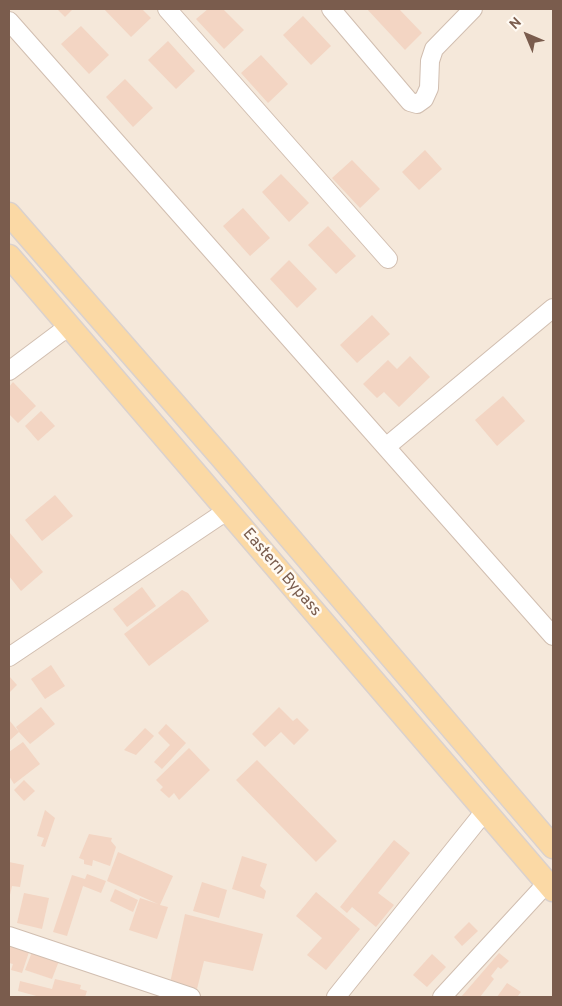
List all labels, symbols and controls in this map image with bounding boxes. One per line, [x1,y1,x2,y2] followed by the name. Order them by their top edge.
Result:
[502,10,552,60] north arrow
[506,14,526,34] text: N
[238,525,324,621] street label: Eastern Bypass

